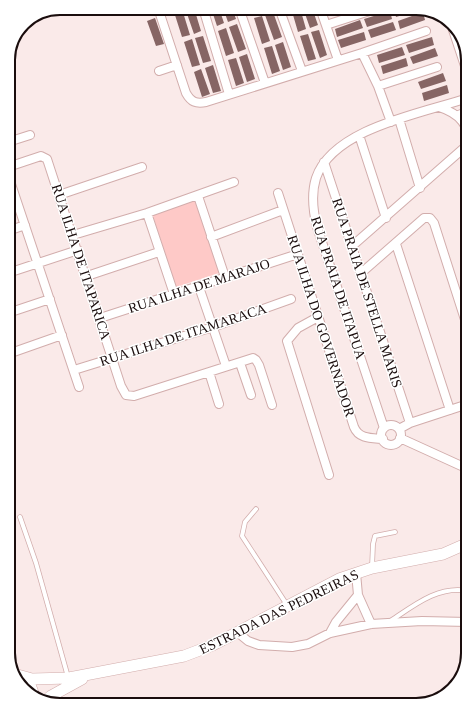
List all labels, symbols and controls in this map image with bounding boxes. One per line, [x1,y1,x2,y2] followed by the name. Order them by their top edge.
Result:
[49,182,114,343] street label: RUA ILHA DE ITAPARICA
[329,196,405,390] street label: RUA PRAIA DE STELLA MARIS
[308,215,368,362] street label: RUA PRAIA DE ITAPUA
[284,233,358,419] street label: RUA ILHA DO GOVERNADOR
[126,256,272,316] street label: RUA ILHA DE MARAJO
[98,301,269,369] street label: RUA ILHA DE ITAMARACA
[197,567,361,657] street label: ESTRADA DAS PEDREIRAS

